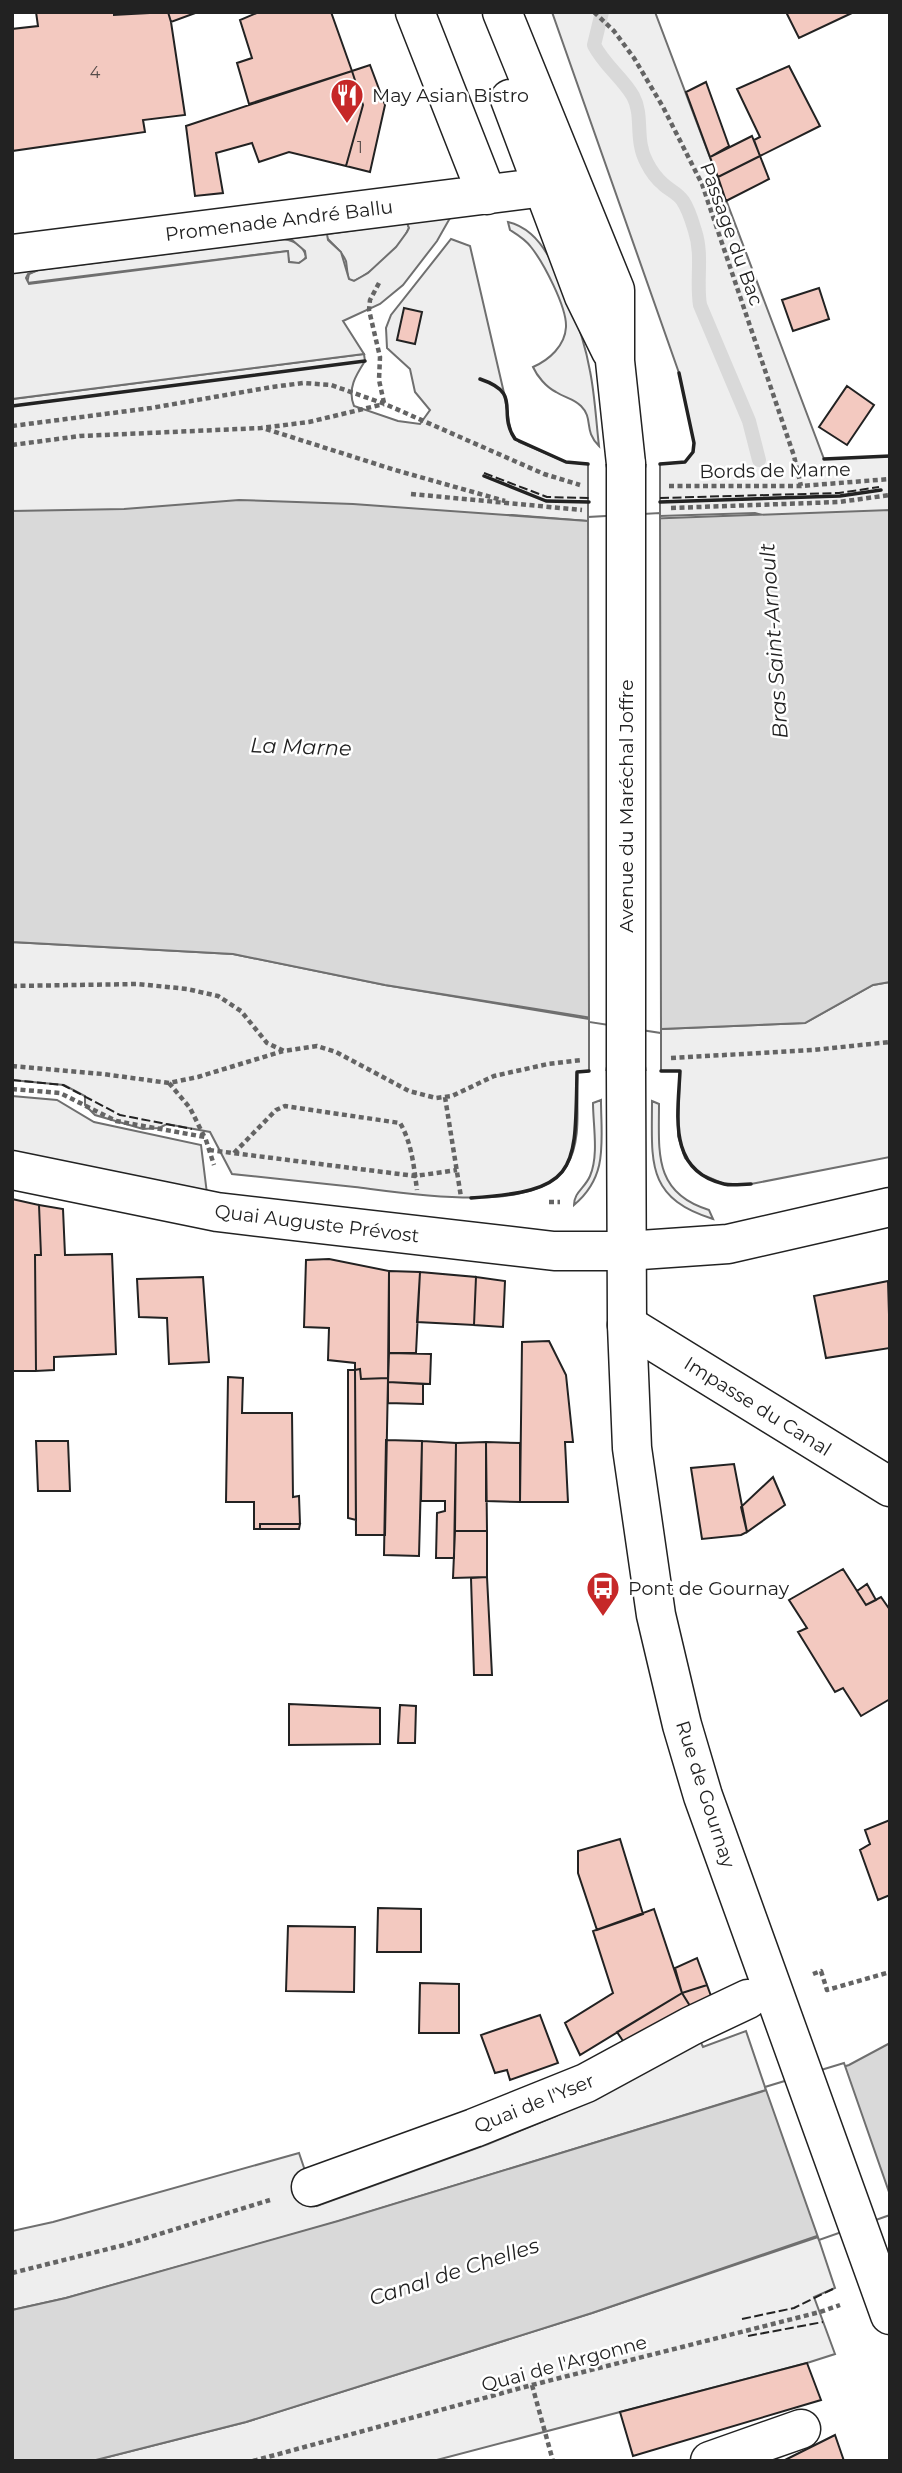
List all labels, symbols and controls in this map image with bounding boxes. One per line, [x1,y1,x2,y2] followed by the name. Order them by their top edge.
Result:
[90,63,101,82] house number: 4
[328,76,366,125] restaurant icon: May Asian Bistro
[372,84,529,107] place label: May Asian Bistro
[357,138,363,157] house number: 1
[695,159,768,309] street label: Passage du Bac
[164,195,394,246] street label: Promenade André Ballu
[699,458,851,483] street label: Bords de Marne
[754,542,793,740] water label: Bras Saint-Arnoult
[615,679,638,933] street label: Avenue du Maréchal Joffre
[250,732,352,761] water label: La Marne
[213,1200,421,1247] street label: Quai Auguste Prévost
[680,1352,836,1461] street label: Impasse du Canal
[584,1569,622,1618] bus stop icon: Pont de Gournay
[628,1577,790,1600] place label: Pont de Gournay
[671,1718,740,1871] street label: Rue de Gournay
[471,2069,598,2138] street label: Quai de l'Yser
[366,2232,542,2311] water label: Canal de Chelles
[479,2330,649,2397] street label: Quai de l'Argonne

